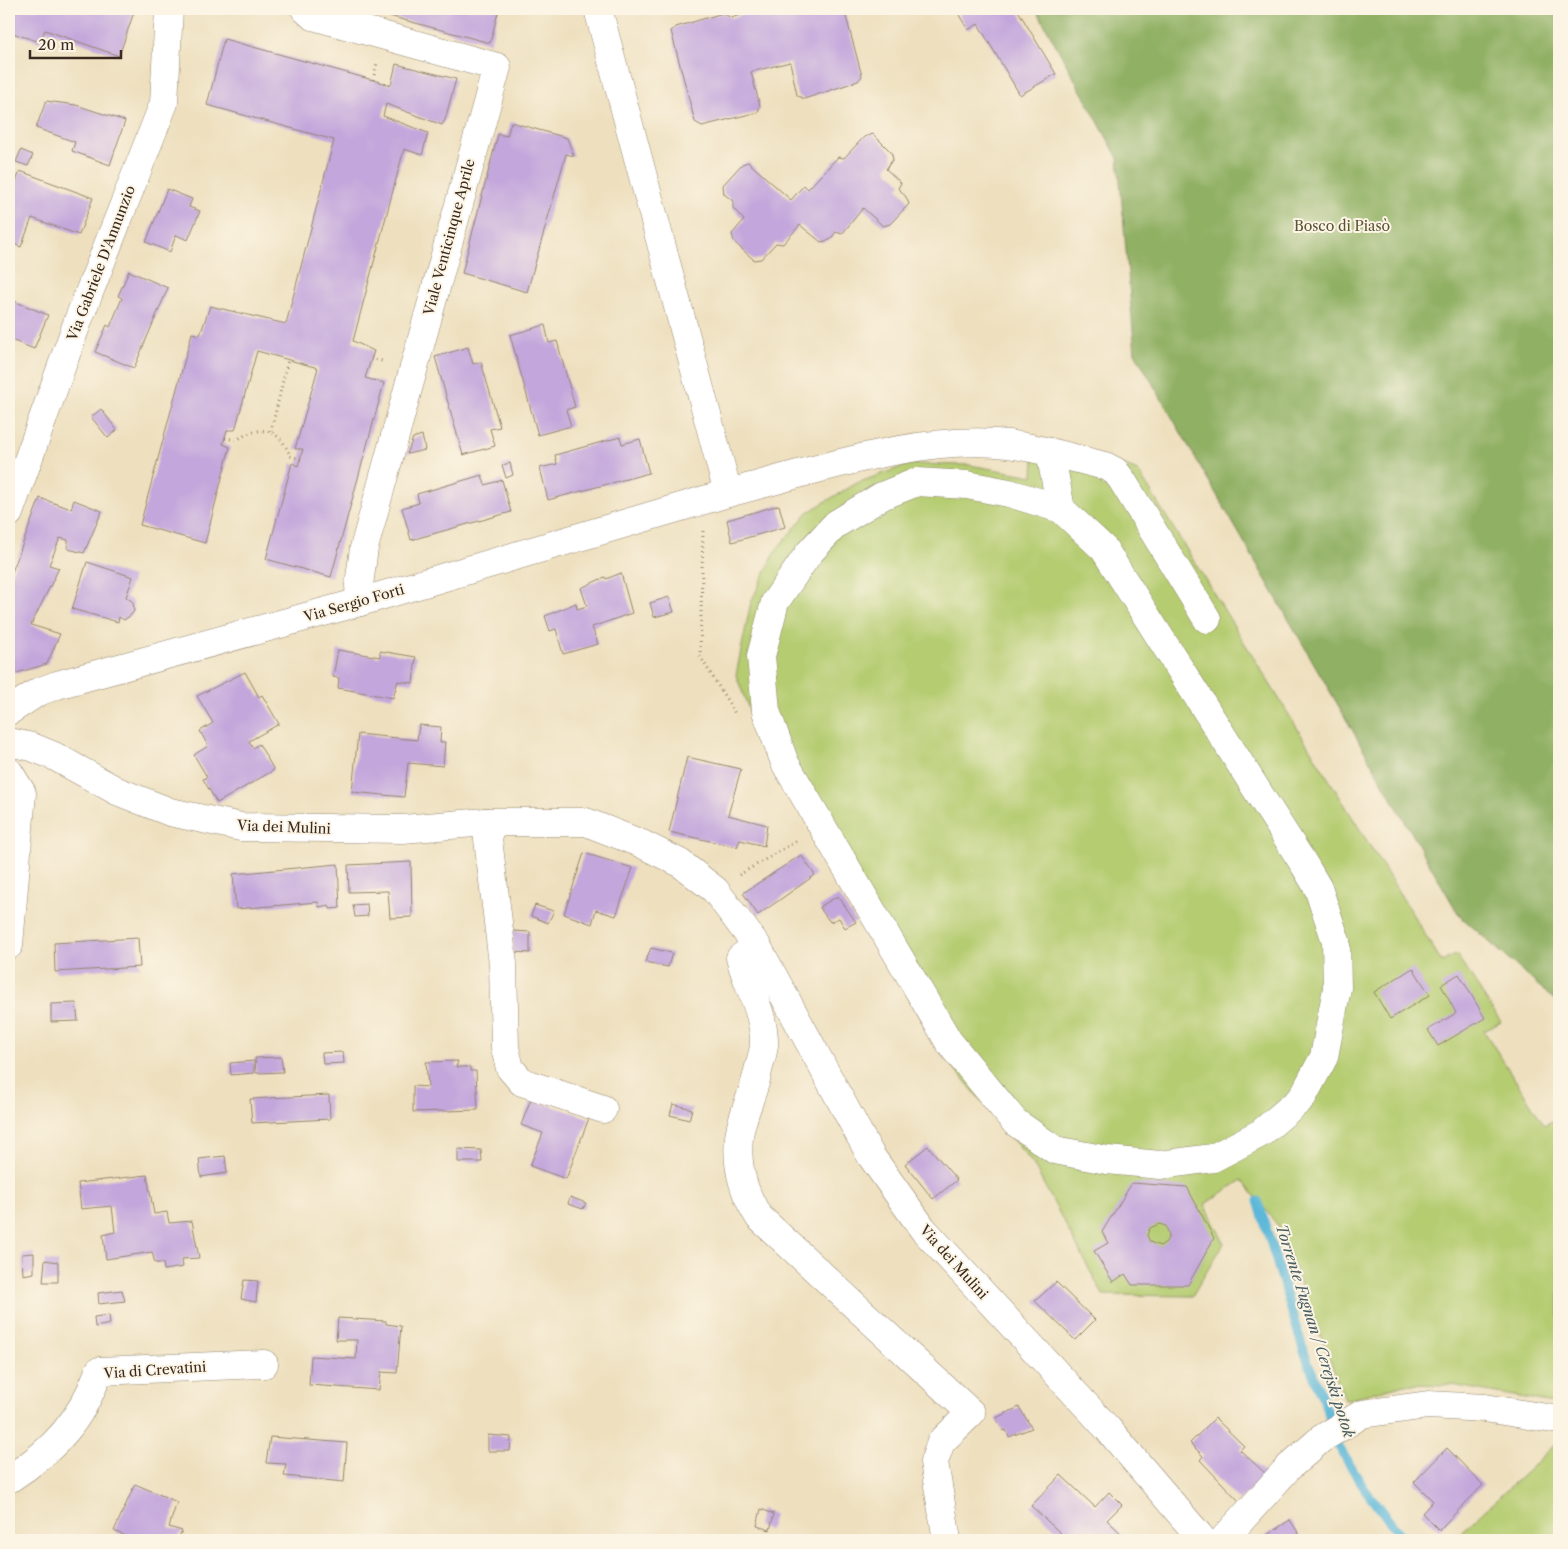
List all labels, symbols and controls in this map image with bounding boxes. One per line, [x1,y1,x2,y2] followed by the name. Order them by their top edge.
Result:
[30,28,121,60] scale bar
[38,35,74,54] text: 20 m
[419,157,479,318] street label: Viale Venticinque Aprile
[63,183,139,344] street label: Via Gabriele D'Annunzio
[1294,217,1390,235] park label: Bosco di Piasò
[301,580,406,626] street label: Via Sergio Forti
[236,816,331,838] street label: Via dei Mulini
[915,1220,992,1303] street label: Via dei Mulini
[1272,1222,1359,1440] water label: Torrente Fugnan / Cerejski potok
[102,1357,207,1383] street label: Via di Crevatini

